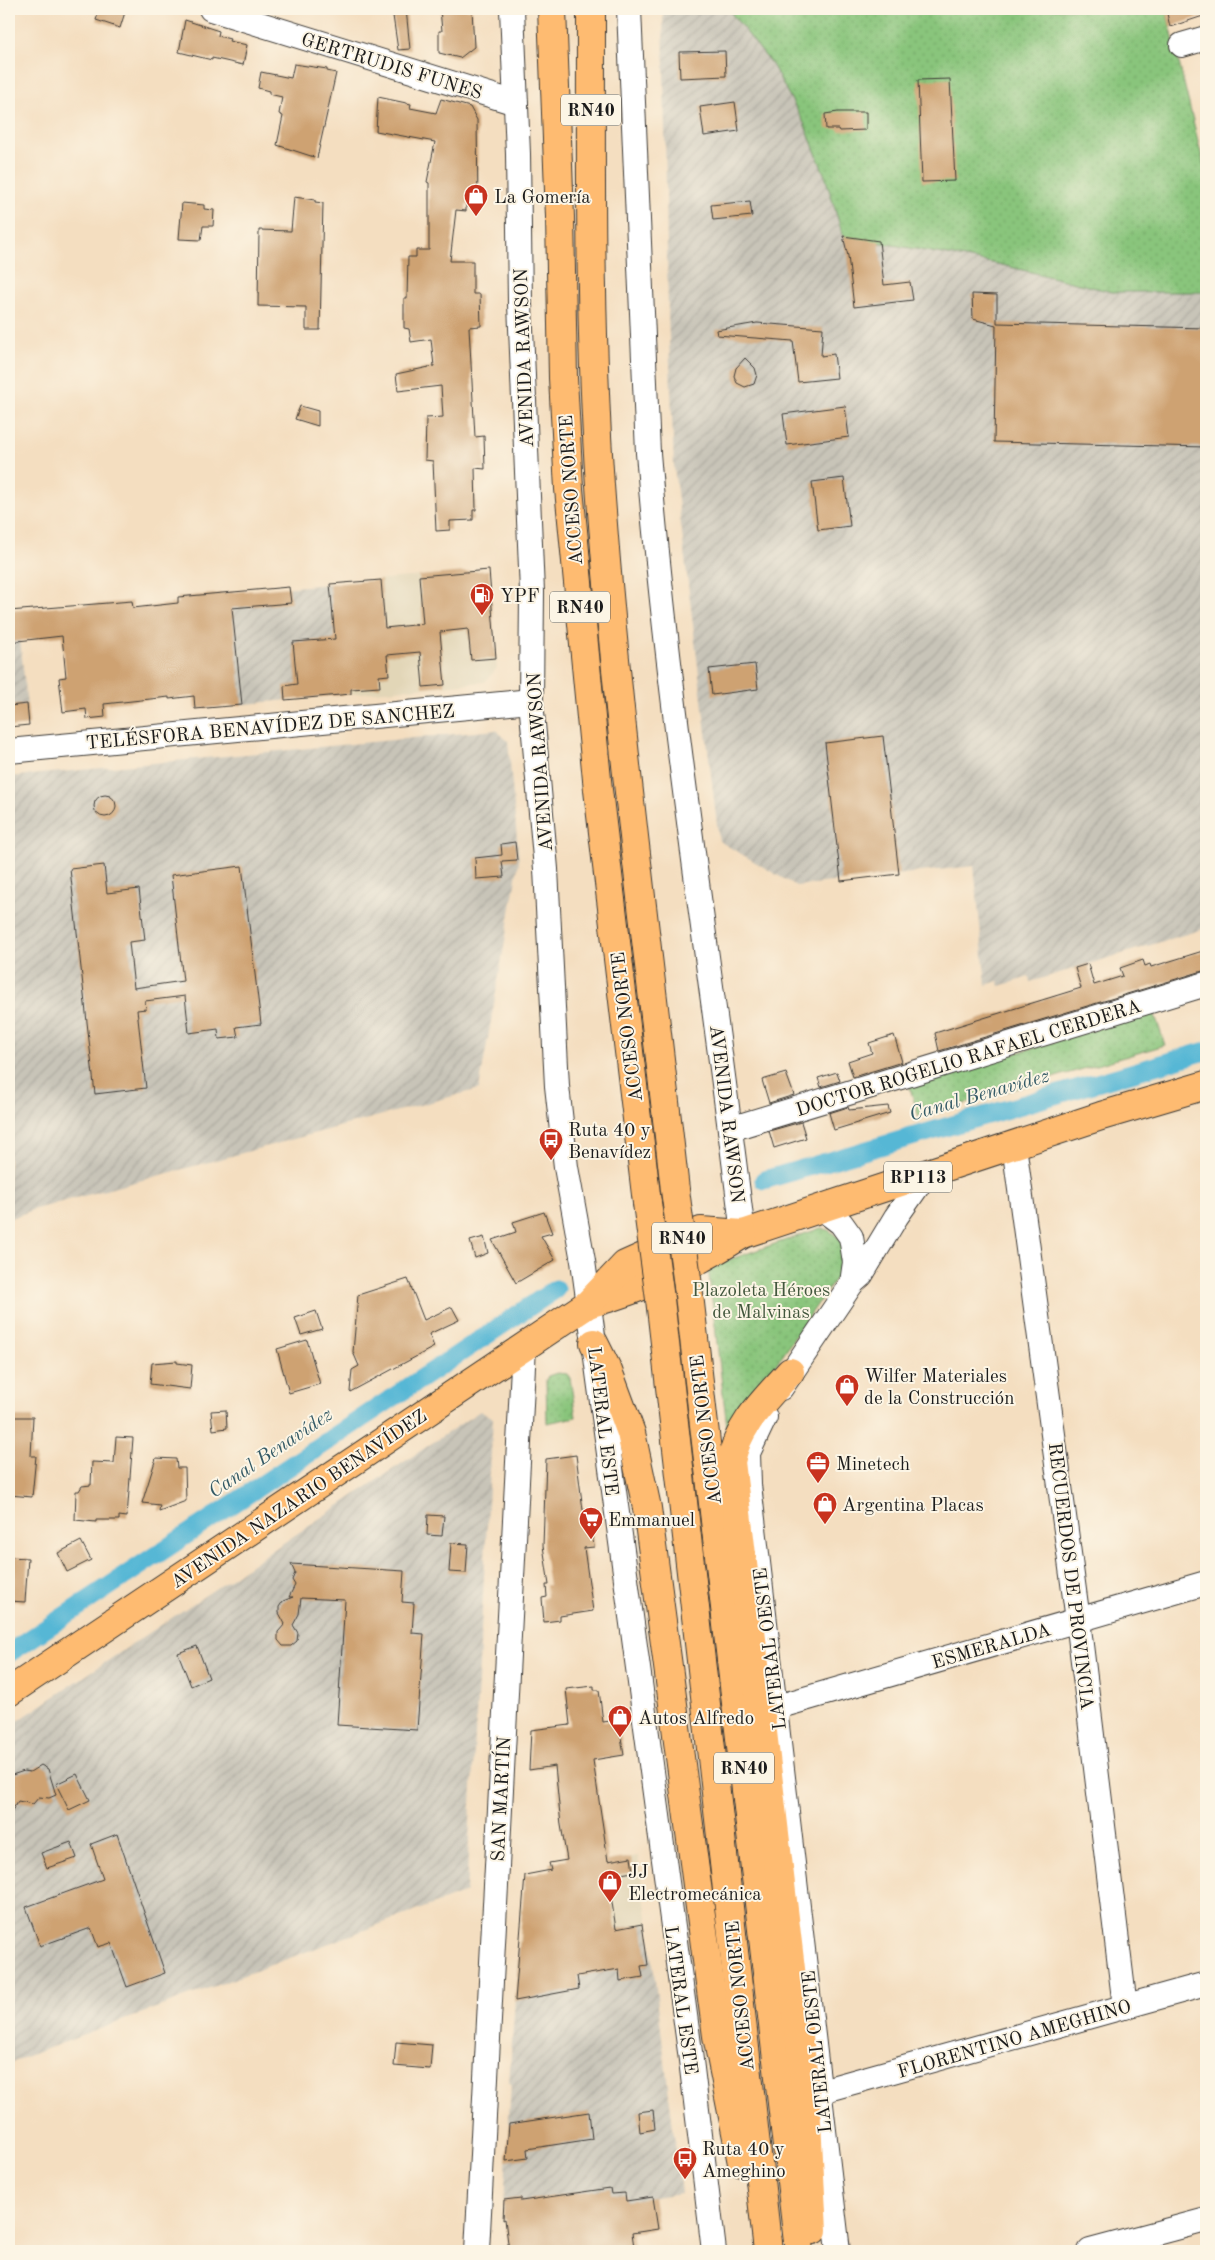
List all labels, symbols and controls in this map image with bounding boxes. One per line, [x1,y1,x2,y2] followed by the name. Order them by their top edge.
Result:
[298,31,484,104] street label: GERTRUDIS FUNES
[561,94,621,126] road number: RN40
[463,183,489,217] shop icon: La Gomería
[494,189,591,208] place label: La Gomería
[513,267,538,448] street label: AVENIDA RAWSON
[558,414,587,566] street label: ACCESO NORTE
[469,582,495,616] fuel station icon: YPF
[500,588,540,607] place label: YPF
[550,592,610,622] road number: RN40
[526,671,557,852] street label: AVENIDA RAWSON
[85,699,455,754] street label: TELÉSFORA BENAVÍDEZ DE SANCHEZ
[610,951,647,1103] street label: ACCESO NORTE
[794,998,1144,1121] street label: DOCTOR ROGELIO RAFAEL CERDERA
[705,1024,746,1205] street label: AVENIDA RAWSON
[907,1066,1052,1126] water label: Canal Benavídez
[568,1122,651,1163] place label: Ruta 40 y Benavídez
[538,1127,564,1161] bus stop icon: Ruta 40 y Benavídez
[884,1162,952,1192] road number: RP113
[652,1222,712,1254] road number: RN40
[692,1282,830,1323] park label: Plazoleta Héroes de Malvinas
[583,1346,620,1497] street label: LATERAL ESTE
[689,1354,726,1506] street label: ACCESO NORTE
[864,1368,1014,1409] place label: Wilfer Materiales de la Construcción
[834,1373,860,1407] shop icon: Wilfer Materiales de la Construcción
[166,1404,431,1593] street label: AVENIDA NAZARIO BENAVÍDEZ
[205,1405,337,1503] water label: Canal Benavídez
[1044,1442,1095,1712] street label: RECUERDOS DE PROVINCIA
[805,1450,831,1484] office icon: Minetech
[836,1456,910,1475] place label: Minetech
[812,1491,838,1525] shop icon: Argentina Placas
[842,1497,984,1516] place label: Argentina Placas
[578,1506,604,1540] supermarket icon: Emmanuel
[608,1512,695,1531] place label: Emmanuel
[752,1566,791,1731] street label: LATERAL OESTE
[930,1621,1054,1673] street label: ESMERALDA
[607,1704,633,1738] shop icon: Autos Alfredo
[638,1710,754,1729] place label: Autos Alfredo
[486,1735,515,1862] street label: SAN MARTÍN
[714,1752,774,1784] road number: RN40
[628,1864,762,1905] place label: JJ Electromecánica
[597,1869,623,1903] shop icon: JJ Electromecánica
[724,1920,759,2072] street label: ACCESO NORTE
[660,1925,699,2076] street label: LATERAL ESTE
[801,1970,836,2134] street label: LATERAL OESTE
[896,1998,1134,2083] street label: FLORENTINO AMEGHINO
[702,2141,786,2182] place label: Ruta 40 y Ameghino
[672,2146,698,2180] bus stop icon: Ruta 40 y Ameghino

